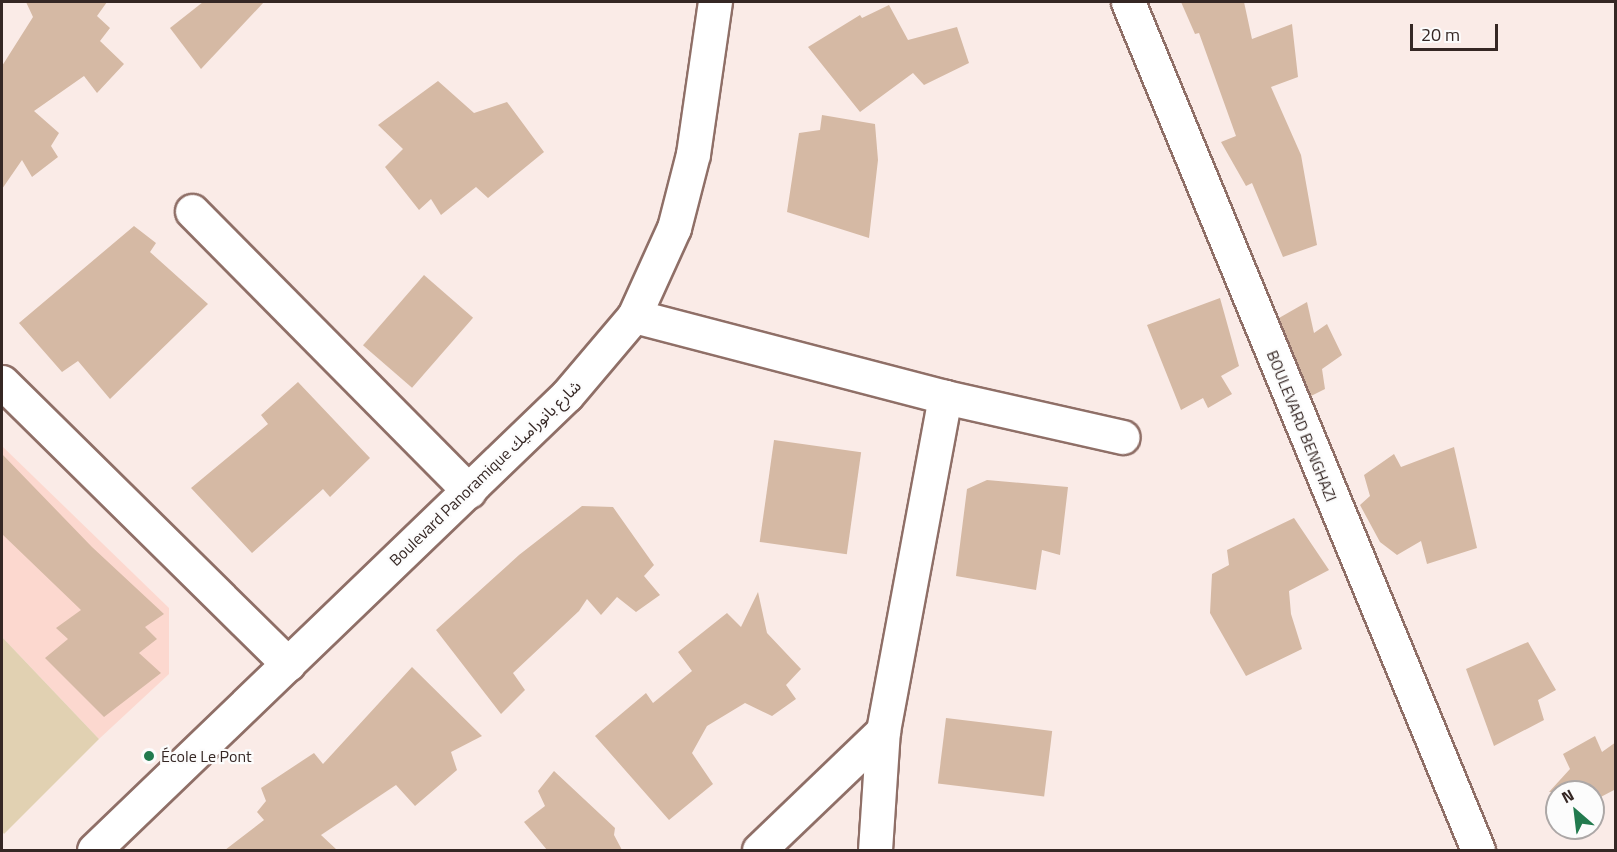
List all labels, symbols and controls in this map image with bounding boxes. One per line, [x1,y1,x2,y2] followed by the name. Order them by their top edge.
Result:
[1413,12,1502,50] scale bar
[1421,21,1460,48] text: 20 m
[1263,348,1341,504] street label: BOULEVARD BENGHAZI
[385,376,585,570] street label: Boulevard Panoramique شارع بانوراميك
[161,746,252,766] place label: École Le Pont
[142,749,156,763] marker: École Le Pont
[1545,780,1605,840] north arrow
[1557,783,1578,809] text: N

